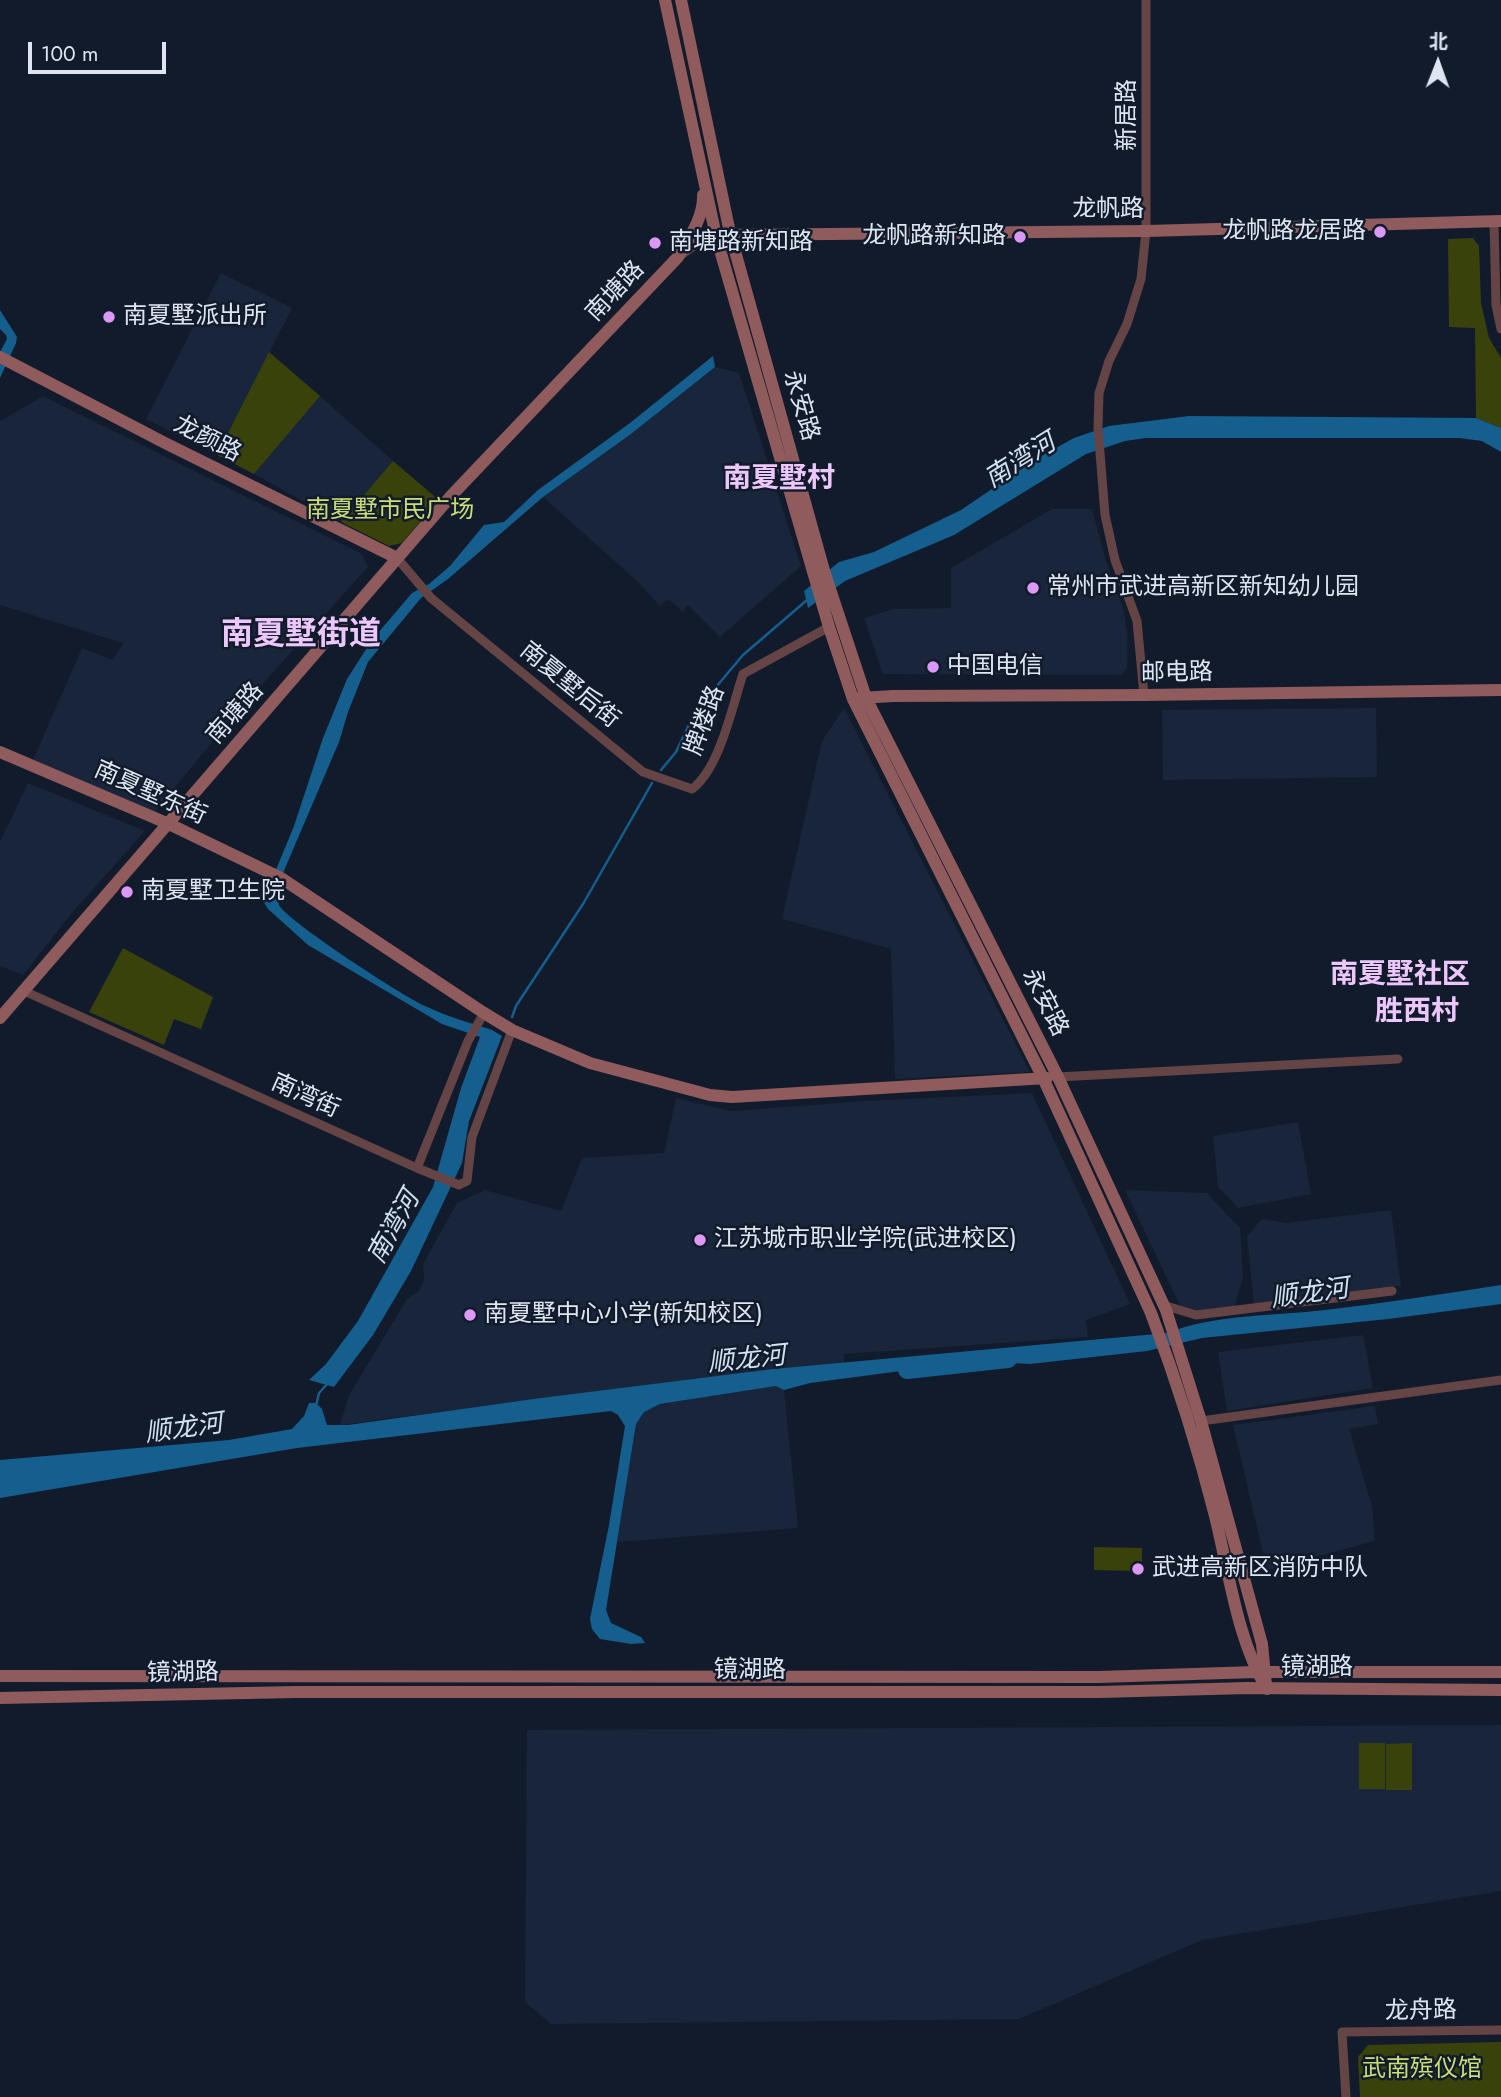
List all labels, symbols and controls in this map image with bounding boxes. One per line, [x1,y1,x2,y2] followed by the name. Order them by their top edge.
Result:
[32,28,170,72] scale bar
[1403,28,1473,98] north arrow
[1429,28,1448,55] text: 北
[41,39,98,69] text: 100 m
[1114,79,1142,151] street label: 新居路
[1072,196,1144,224] street label: 龙帆路
[1222,218,1366,246] place label: 龙帆路龙居路
[862,223,1006,251] place label: 龙帆路新知路
[1372,224,1388,240] marker: 龙帆路龙居路
[669,229,813,257] place label: 南塘路新知路
[1012,229,1028,245] marker: 龙帆路新知路
[647,235,663,251] marker: 南塘路新知路
[581,256,651,328] street label: 南塘路
[123,303,267,331] place label: 南夏墅派出所
[101,309,117,325] marker: 南夏墅派出所
[776,367,824,445] street label: 永安路
[168,411,246,469] street label: 龙颜路
[980,428,1062,496] water label: 南湾河
[723,463,835,497] district label: 南夏墅村
[306,497,474,525] park label: 南夏墅市民广场
[1047,574,1359,602] place label: 常州市武进高新区新知幼儿园
[1025,580,1041,596] marker: 常州市武进高新区新知幼儿园
[221,617,381,655] district label: 南夏墅街道
[513,637,625,735] street label: 南夏墅后街
[947,653,1043,681] place label: 中国电信
[925,659,941,675] marker: 中国电信
[1141,659,1213,689] street label: 邮电路
[202,677,270,751] street label: 南塘路
[680,682,732,760] street label: 牌楼路
[89,756,211,832] street label: 南夏墅东街
[141,878,285,906] place label: 南夏墅卫生院
[119,884,135,900] marker: 南夏墅卫生院
[1330,959,1470,993] district label: 南夏墅社区
[1015,964,1073,1042] street label: 永安路
[1375,996,1459,1030] district label: 胜西村
[266,1069,344,1125] street label: 南湾街
[362,1186,428,1270] water label: 南湾河
[714,1226,1017,1254] place label: 江苏城市职业学院(武进校区)
[692,1232,708,1248] marker: 江苏城市职业学院(武进校区)
[1269,1274,1351,1316] water label: 顺龙河
[484,1301,763,1329] place label: 南夏墅中心小学(新知校区)
[462,1307,478,1323] marker: 南夏墅中心小学(新知校区)
[707,1341,787,1381] water label: 顺龙河
[143,1409,225,1451] water label: 顺龙河
[1152,1555,1368,1583] place label: 武进高新区消防中队
[1130,1561,1146,1577] marker: 武进高新区消防中队
[1281,1654,1353,1682] street label: 镜湖路
[714,1657,786,1685] street label: 镜湖路
[147,1659,219,1689] street label: 镜湖路
[1385,1997,1457,2027] street label: 龙舟路
[1362,2056,1482,2084] park label: 武南殡仪馆

